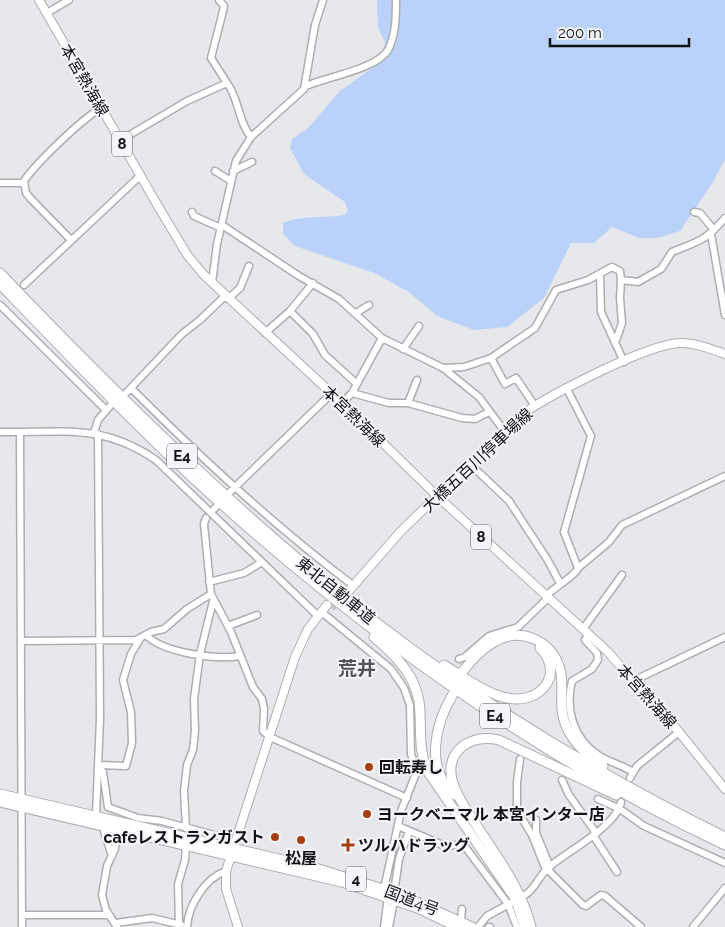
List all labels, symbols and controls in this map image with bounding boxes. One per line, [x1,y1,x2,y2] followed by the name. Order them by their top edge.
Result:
[550,15,689,47] scale bar
[558,24,602,42] text: 200 m
[56,41,113,120] street label: 本宮熱海線
[112,132,132,156] road number: 8
[318,382,389,451] street label: 本宮熱海線
[418,404,536,516] street label: 大橋五百川停車場線
[167,444,197,468] road number: E4
[471,524,491,550] road number: 8
[292,553,379,628] street label: 東北自動車道
[338,657,376,679] district label: 荒井
[613,660,680,732] street label: 本宮熱海線
[480,704,510,728] road number: E4
[379,758,443,777] place label: 回転寿し
[363,761,375,773] marker: 回転寿し
[377,805,605,824] place label: ヨークベニマル 本宮インター店
[361,808,373,820] marker: ヨークベニマル 本宮インター店
[103,828,265,847] place label: cafeレストランガスト
[269,831,281,843] marker: cafeレストランガスト
[295,834,307,846] marker: 松屋
[358,836,470,855] place label: ツルハドラッグ
[342,839,354,851] marker: ツルハドラッグ
[285,849,317,868] place label: 松屋
[346,866,366,892] road number: 4
[382,881,442,920] street label: 国道4号

